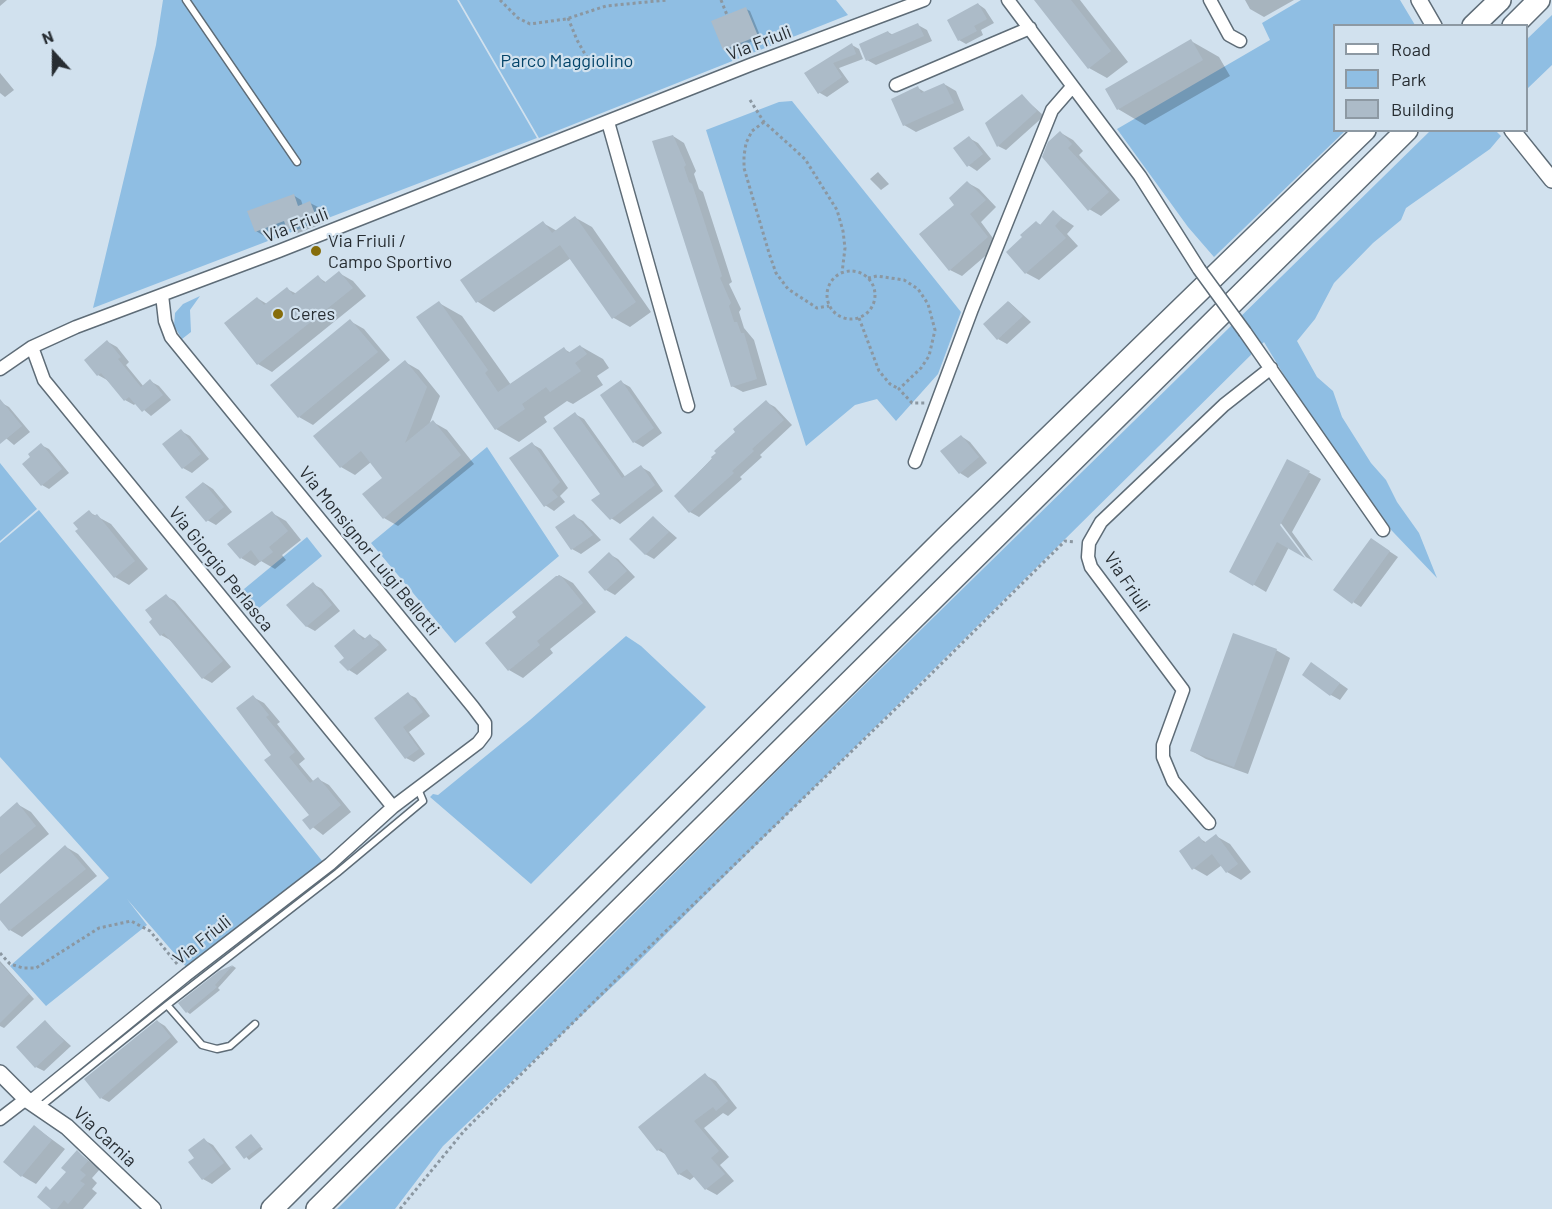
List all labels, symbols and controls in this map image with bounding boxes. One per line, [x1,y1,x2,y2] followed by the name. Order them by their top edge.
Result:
[724,21,794,65] street label: Via Friuli
[24,24,84,84] north arrow
[1333,24,1528,132] legend
[39,26,56,48] text: N
[1391,38,1431,60] text: Road
[501,50,633,72] park label: Parco Maggiolino
[1391,68,1426,90] text: Park
[1391,98,1454,120] text: Building
[261,203,331,247] street label: Via Friuli
[328,230,452,272] place label: Via Friuli / Campo Sportivo
[309,244,323,258] marker: Via Friuli / Campo Sportivo
[290,303,335,325] place label: Ceres
[271,307,285,321] marker: Ceres
[294,462,444,640] street label: Via Monsignor Luigi Bellotti
[164,502,278,636] street label: Via Giorgio Perlasca
[1099,548,1155,616] street label: Via Friuli
[169,911,235,969] street label: Via Friuli
[69,1102,141,1172] street label: Via Carnia

